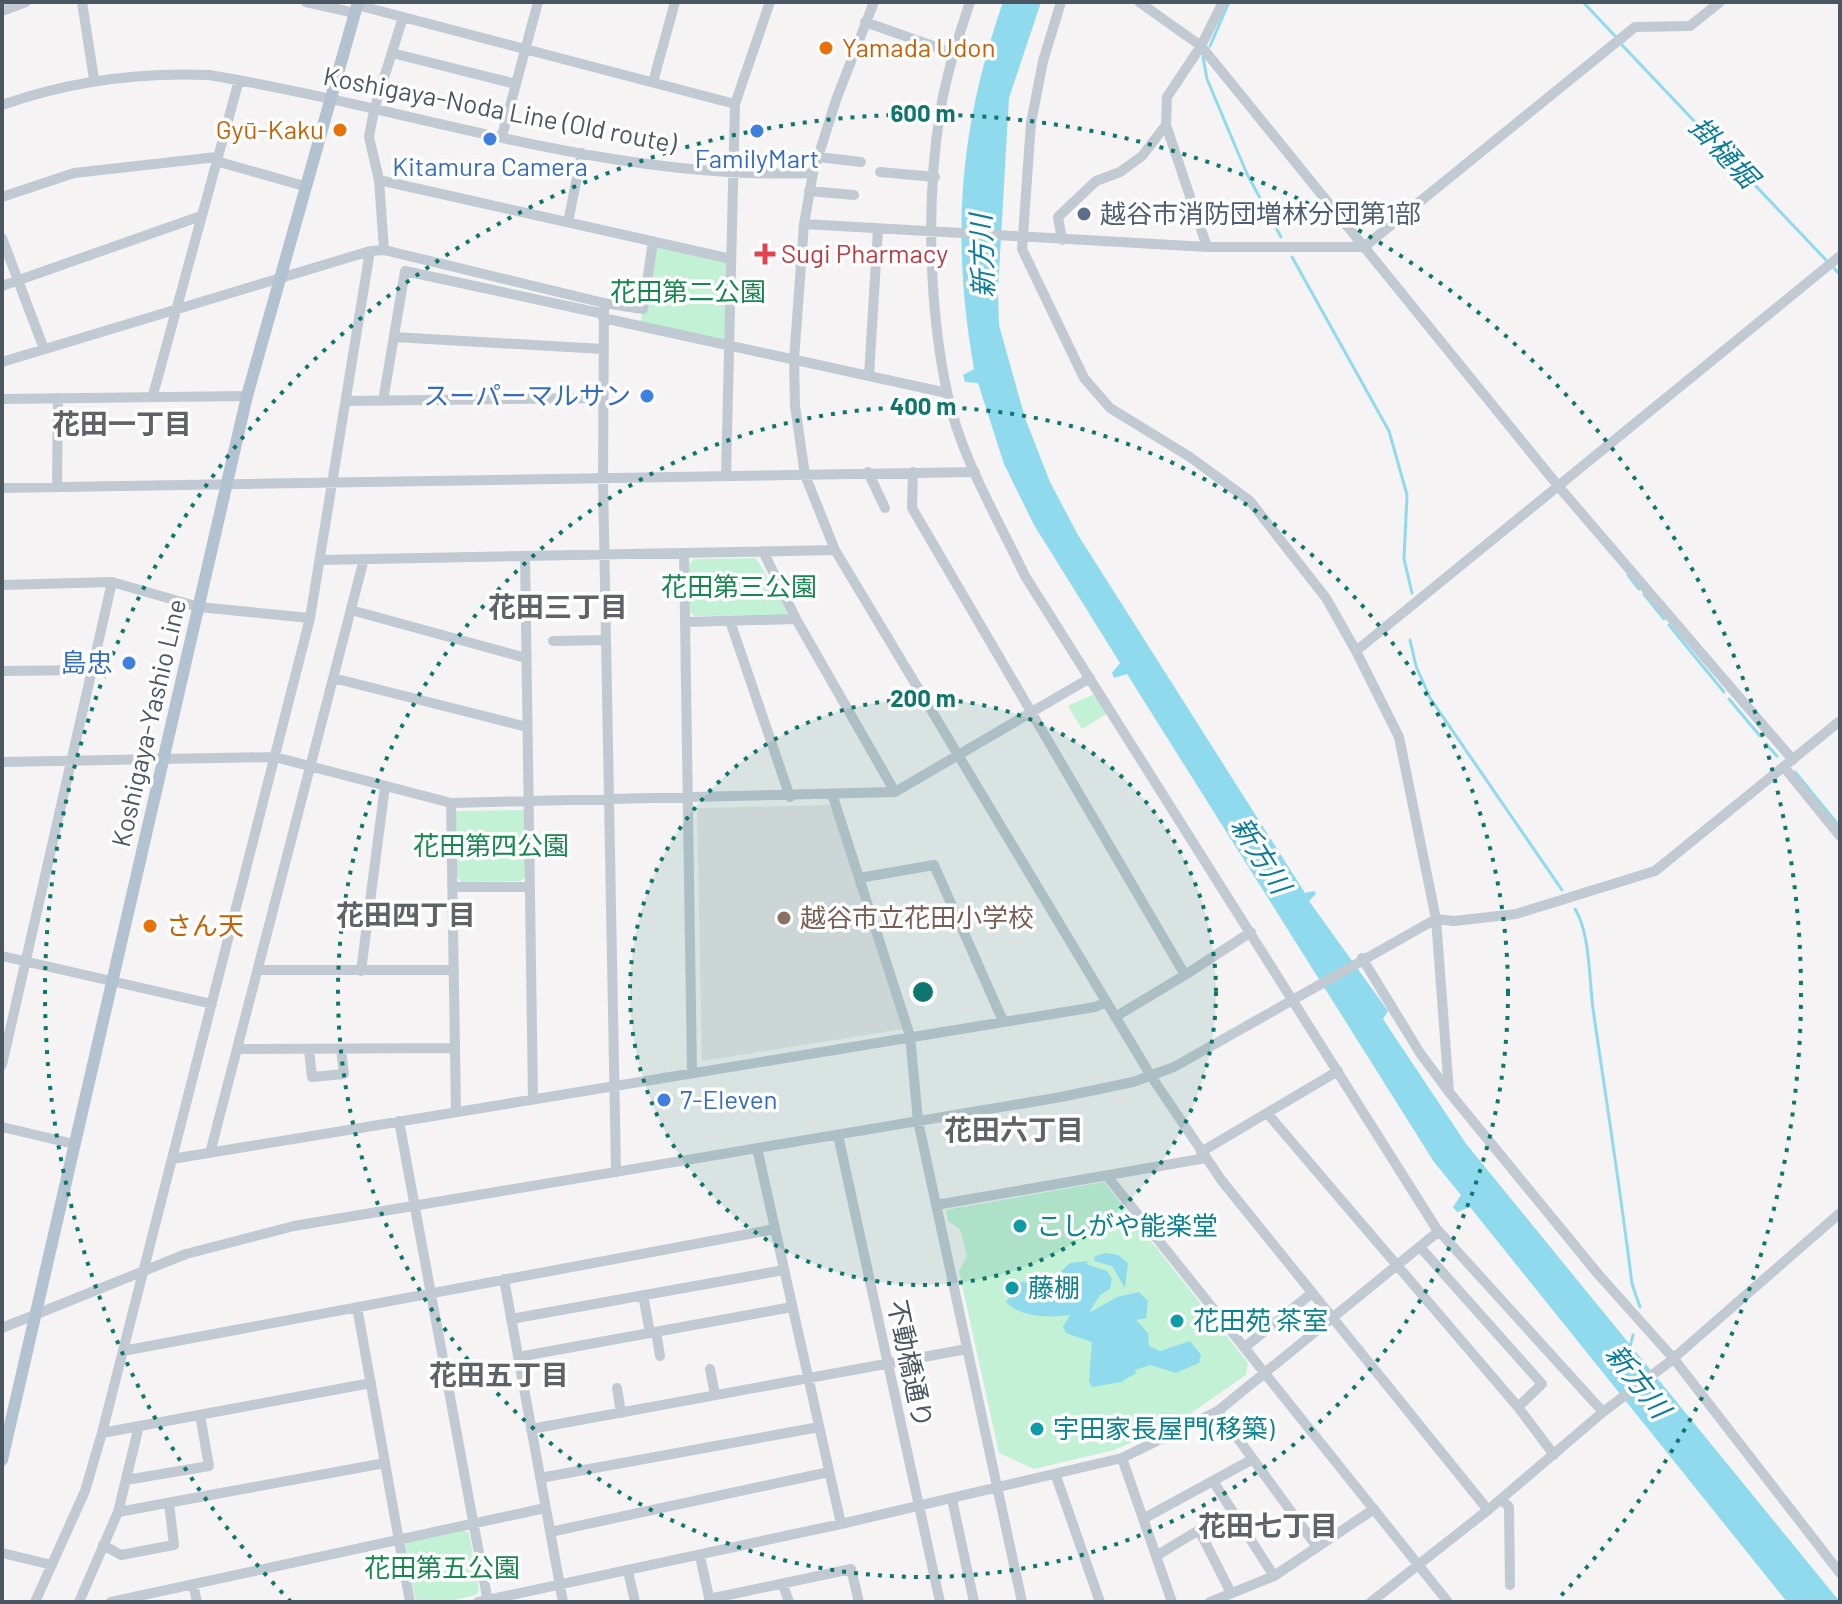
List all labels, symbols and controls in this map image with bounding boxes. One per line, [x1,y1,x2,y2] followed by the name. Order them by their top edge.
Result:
[842,31,996,62] place label: Yamada Udon
[817,39,835,57] marker: Yamada Udon
[321,59,680,158] street label: Koshigaya-Noda Line (Old route)
[890,98,956,127] text: 600 m
[1684,109,1769,197] water label: 掛樋堀
[216,113,324,144] place label: Gyū-Kaku
[331,121,349,139] marker: Gyū-Kaku
[748,122,766,140] marker: FamilyMart
[481,130,499,148] marker: Kitamura Camera
[695,142,819,173] place label: FamilyMart
[392,150,588,181] place label: Kitamura Camera
[1100,197,1421,228] place label: 越谷市消防団増林分団第1部
[1075,205,1093,223] marker: 越谷市消防団増林分団第1部
[962,210,999,299] water label: 新方川
[781,237,948,268] place label: Sugi Pharmacy
[756,245,774,263] marker: Sugi Pharmacy
[610,275,766,306] park label: 花田第二公園
[423,379,631,410] place label: スーパーマルサン
[638,387,656,405] marker: スーパーマルサン
[890,391,956,420] text: 400 m
[52,406,192,440] district label: 花田一丁目
[661,570,817,601] park label: 花田第三公園
[488,589,628,623] district label: 花田三丁目
[104,596,191,850] street label: Koshigaya-Yashio Line
[61,646,113,677] place label: 島忠
[120,654,138,672] marker: 島忠
[890,683,956,712] text: 200 m
[1225,810,1300,902] water label: 新方川
[413,829,569,860] park label: 花田第四公園
[336,897,476,931] district label: 花田四丁目
[800,901,1034,932] place label: 越谷市立花田小学校
[166,909,244,940] place label: さん天
[775,909,793,927] marker: 越谷市立花田小学校
[141,917,159,935] marker: さん天
[909,978,937,1006] centre of rings
[680,1083,778,1114] place label: 7-Eleven
[655,1091,673,1109] marker: 7-Eleven
[944,1112,1084,1146] district label: 花田六丁目
[1036,1209,1218,1240] place label: こしがや能楽堂
[1011,1217,1029,1235] marker: こしがや能楽堂
[1028,1271,1080,1302] place label: 藤棚
[1003,1279,1021,1297] marker: 藤棚
[883,1297,940,1430] street label: 不動橋通り
[1193,1304,1328,1335] place label: 花田苑 茶室
[1168,1312,1186,1330] marker: 花田苑 茶室
[1600,1337,1680,1426] water label: 新方川
[429,1357,569,1391] district label: 花田五丁目
[1053,1412,1275,1443] place label: 宇田家長屋門(移築)
[1028,1420,1046,1438] marker: 宇田家長屋門(移築)
[1198,1508,1338,1542] district label: 花田七丁目
[364,1551,520,1582] park label: 花田第五公園

